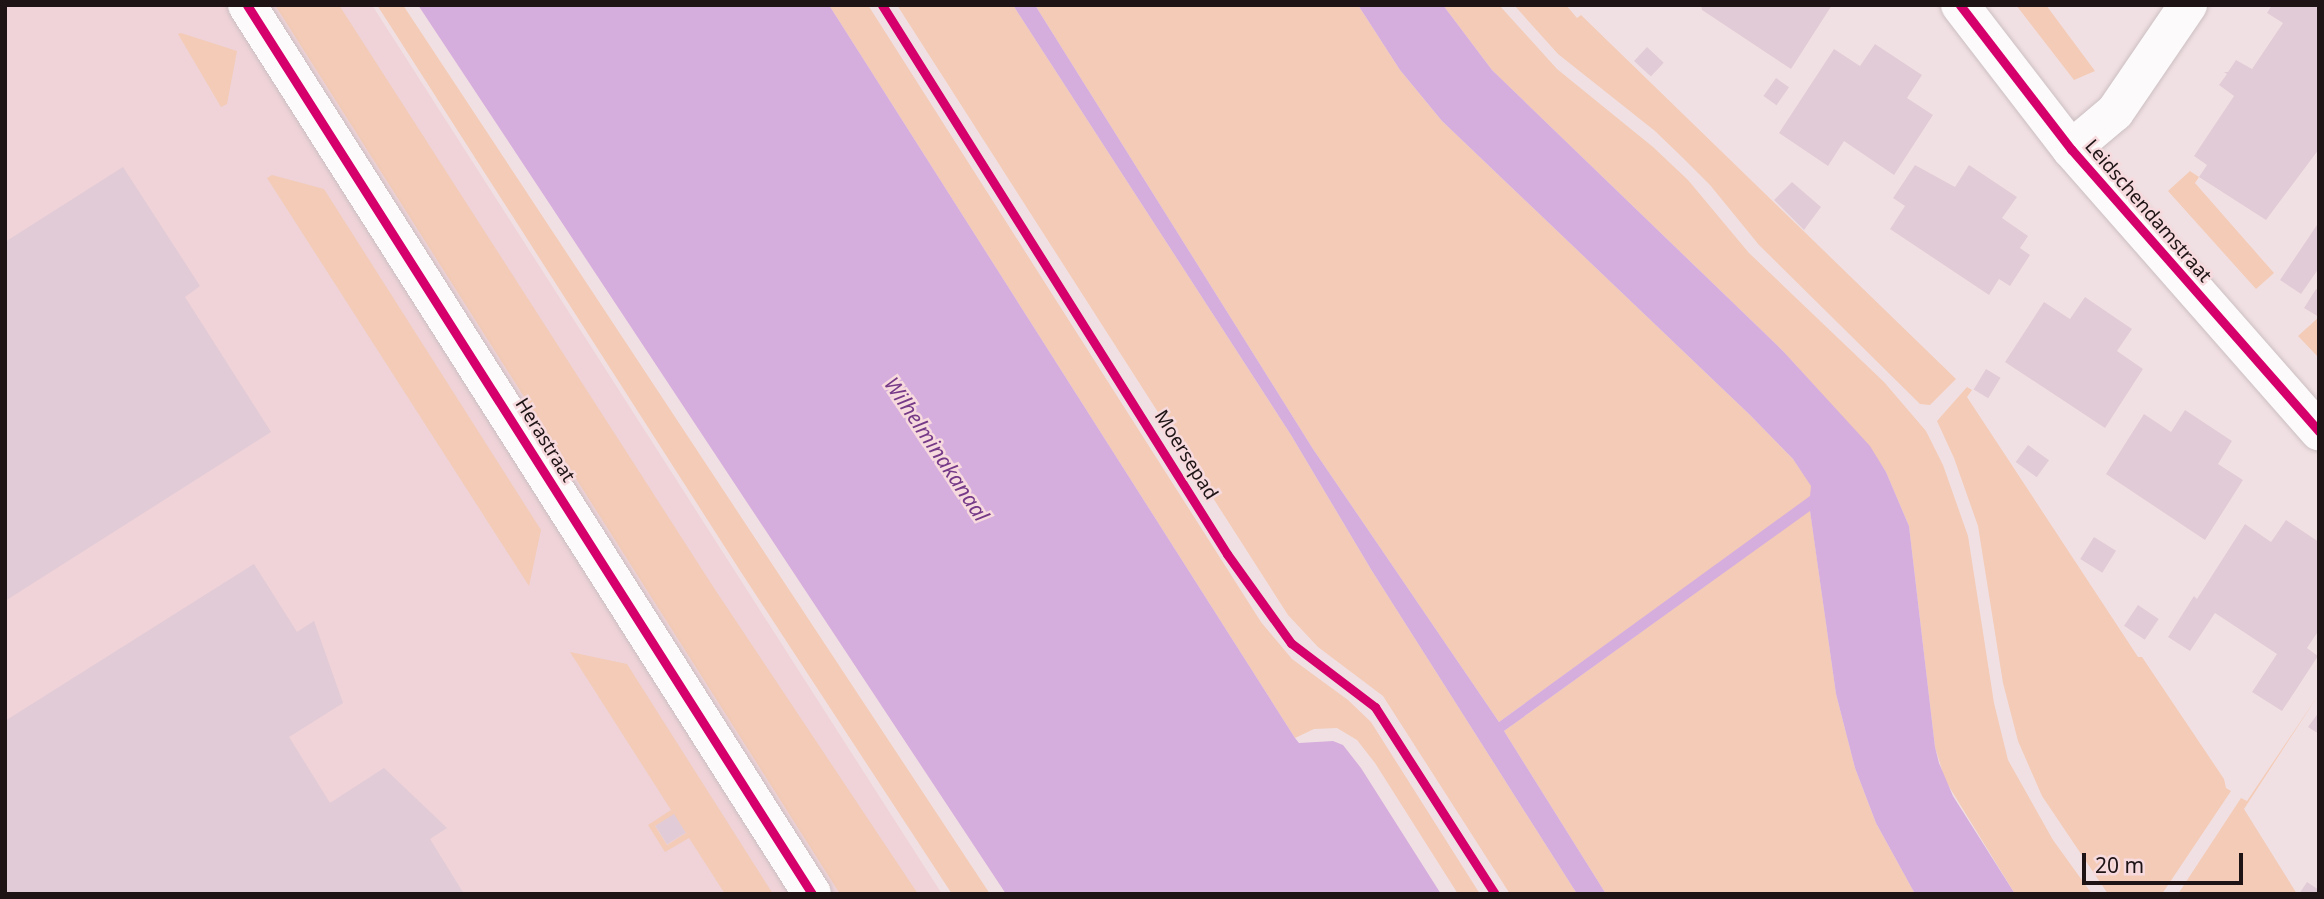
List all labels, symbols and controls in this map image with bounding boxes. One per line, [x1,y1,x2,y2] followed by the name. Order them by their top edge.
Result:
[2080,135,2216,287] street label: Leidschendamstraat
[879,372,995,526] water label: Wilhelminakanaal
[510,394,580,486] street label: Herastraat
[1150,406,1222,504] street label: Moersepad
[2086,839,2247,883] scale bar
[2095,851,2144,879] text: 20 m

